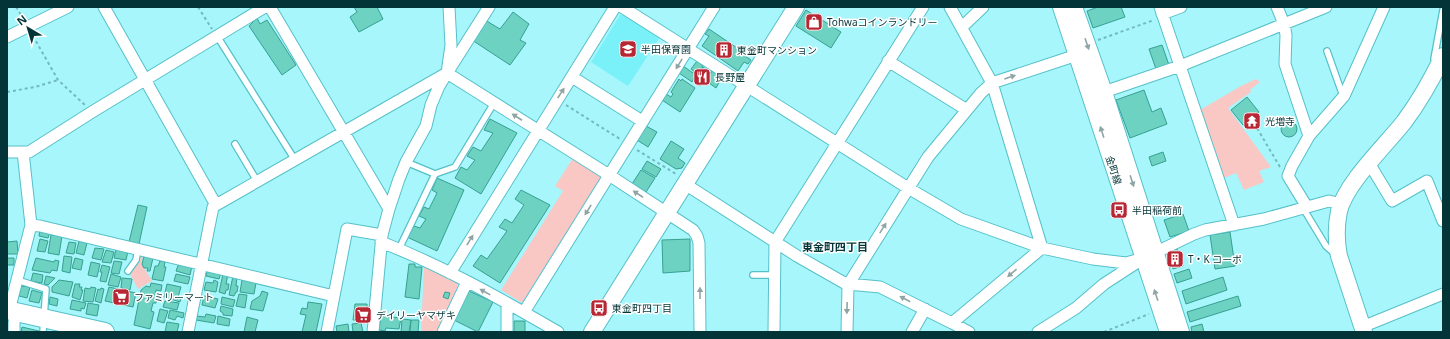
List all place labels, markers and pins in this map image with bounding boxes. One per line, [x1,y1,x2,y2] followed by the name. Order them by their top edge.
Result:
[804,12,824,32] shop icon: Tohwaコインランドリー
[827,15,938,29] place label: Tohwaコインランドリー
[618,39,638,59] school or university icon: 半田保育園
[714,40,734,60] building icon: 東金町マンション
[641,42,691,56] place label: 半田保育園
[737,43,817,57] place label: 東金町マンション
[692,67,712,87] restaurant icon: 長野屋
[715,70,745,84] place label: 長野屋
[1242,111,1262,131] temple icon: 光増寺
[1265,114,1295,128] place label: 光増寺
[1109,200,1129,220] bus stop icon: 半田稲荷前
[1132,203,1182,217] place label: 半田稲荷前
[1165,249,1185,269] building icon: T・K コーポ
[1188,252,1242,266] place label: T・K コーポ
[111,287,131,307] supermarket icon: ファミリーマート
[134,290,214,304] place label: ファミリーマート
[589,298,609,318] bus stop icon: 東金町四丁目
[612,301,672,315] place label: 東金町四丁目
[353,305,373,325] supermarket icon: デイリーヤマザキ
[376,308,456,322] place label: デイリーヤマザキ

